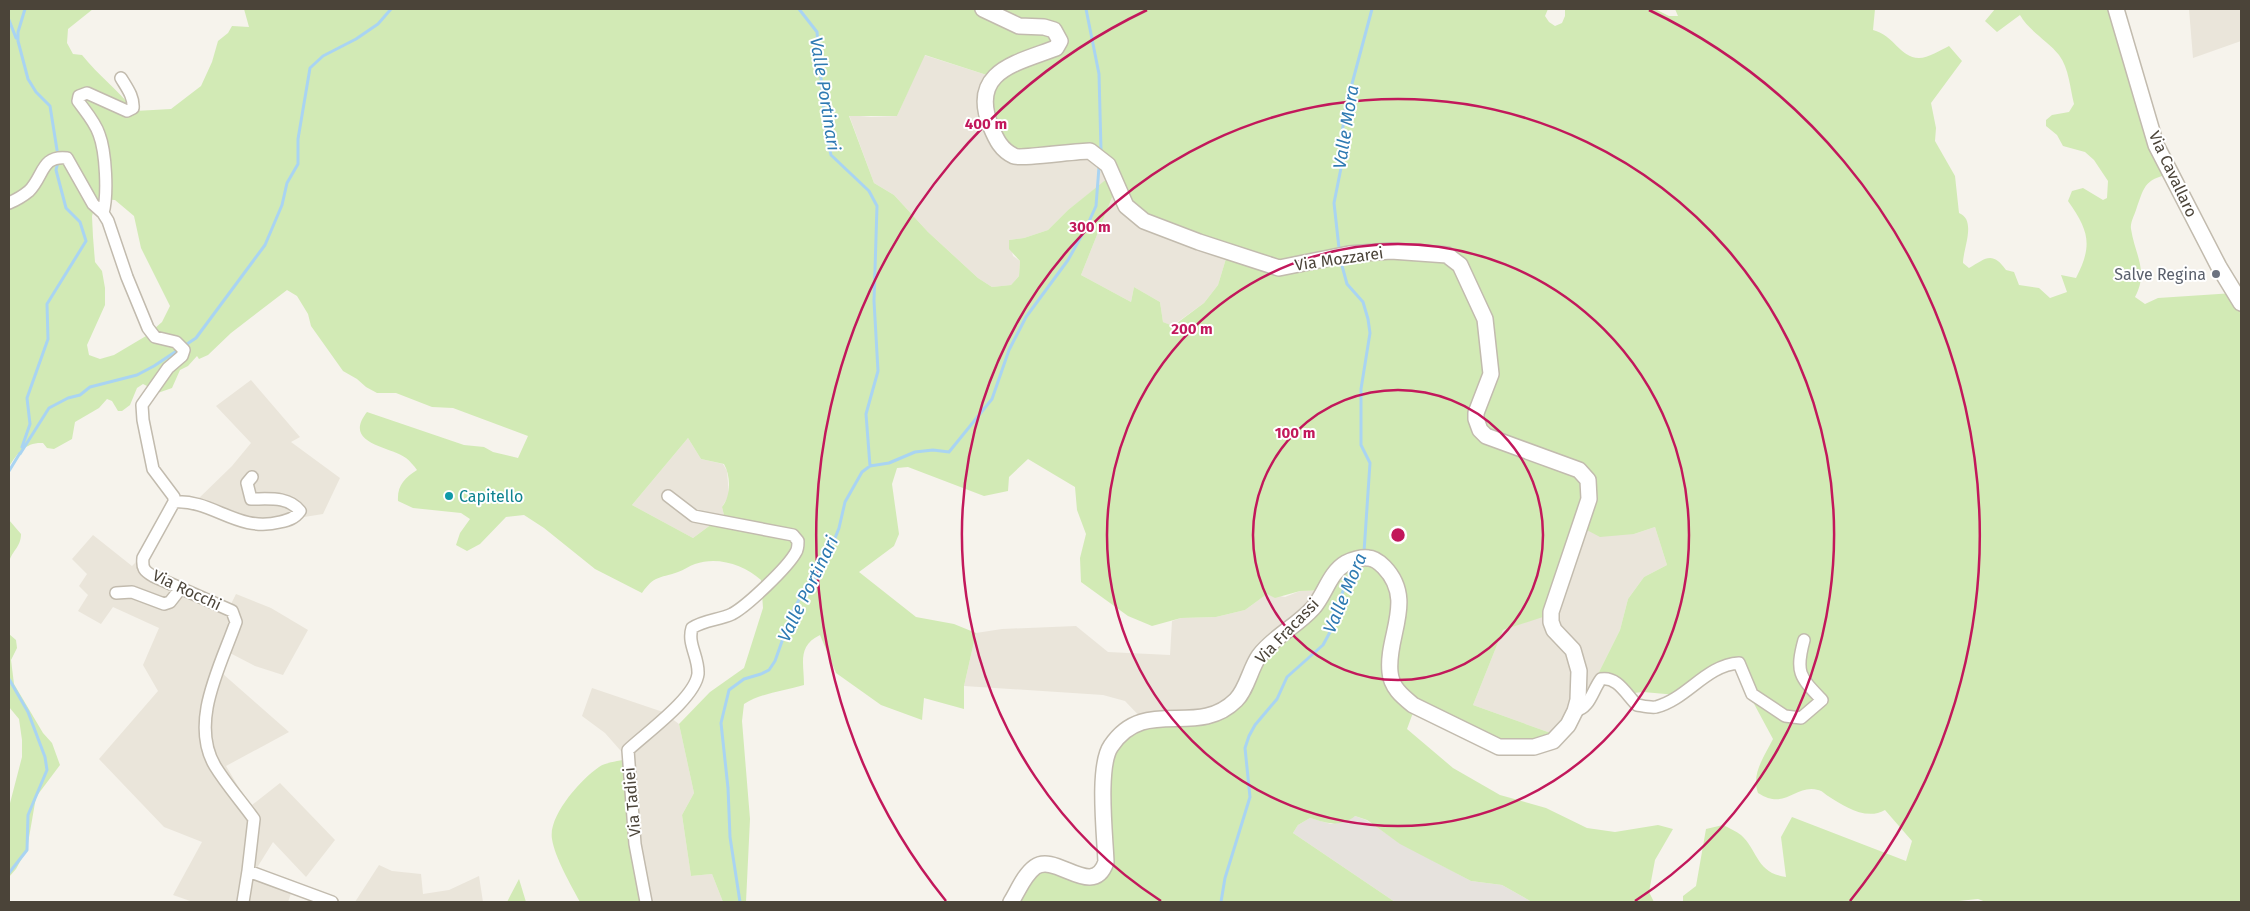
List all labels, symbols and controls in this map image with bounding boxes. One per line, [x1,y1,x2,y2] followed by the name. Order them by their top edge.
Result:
[805,35,845,153] water label: Valle Portinari
[1329,83,1363,171] water label: Valle Mora
[965,115,1007,133] text: 400 m
[2145,128,2201,220] street label: Via Cavallaro
[1068,218,1111,236] text: 300 m
[1293,243,1385,275] street label: Via Mozzarei
[2114,265,2206,284] place label: Salve Regina
[2210,268,2222,280] marker: Salve Regina
[1171,320,1213,338] text: 200 m
[1275,424,1315,442] text: 100 m
[459,487,523,506] place label: Capitello
[443,490,455,502] marker: Capitello
[1389,526,1407,544] centre of rings
[773,533,843,645] water label: Valle Portinari
[1318,550,1372,636] water label: Valle Mora
[149,566,225,614] street label: Via Rocchi
[1251,594,1323,668] street label: Via Fracassi
[619,766,645,838] street label: Via Tadiei

